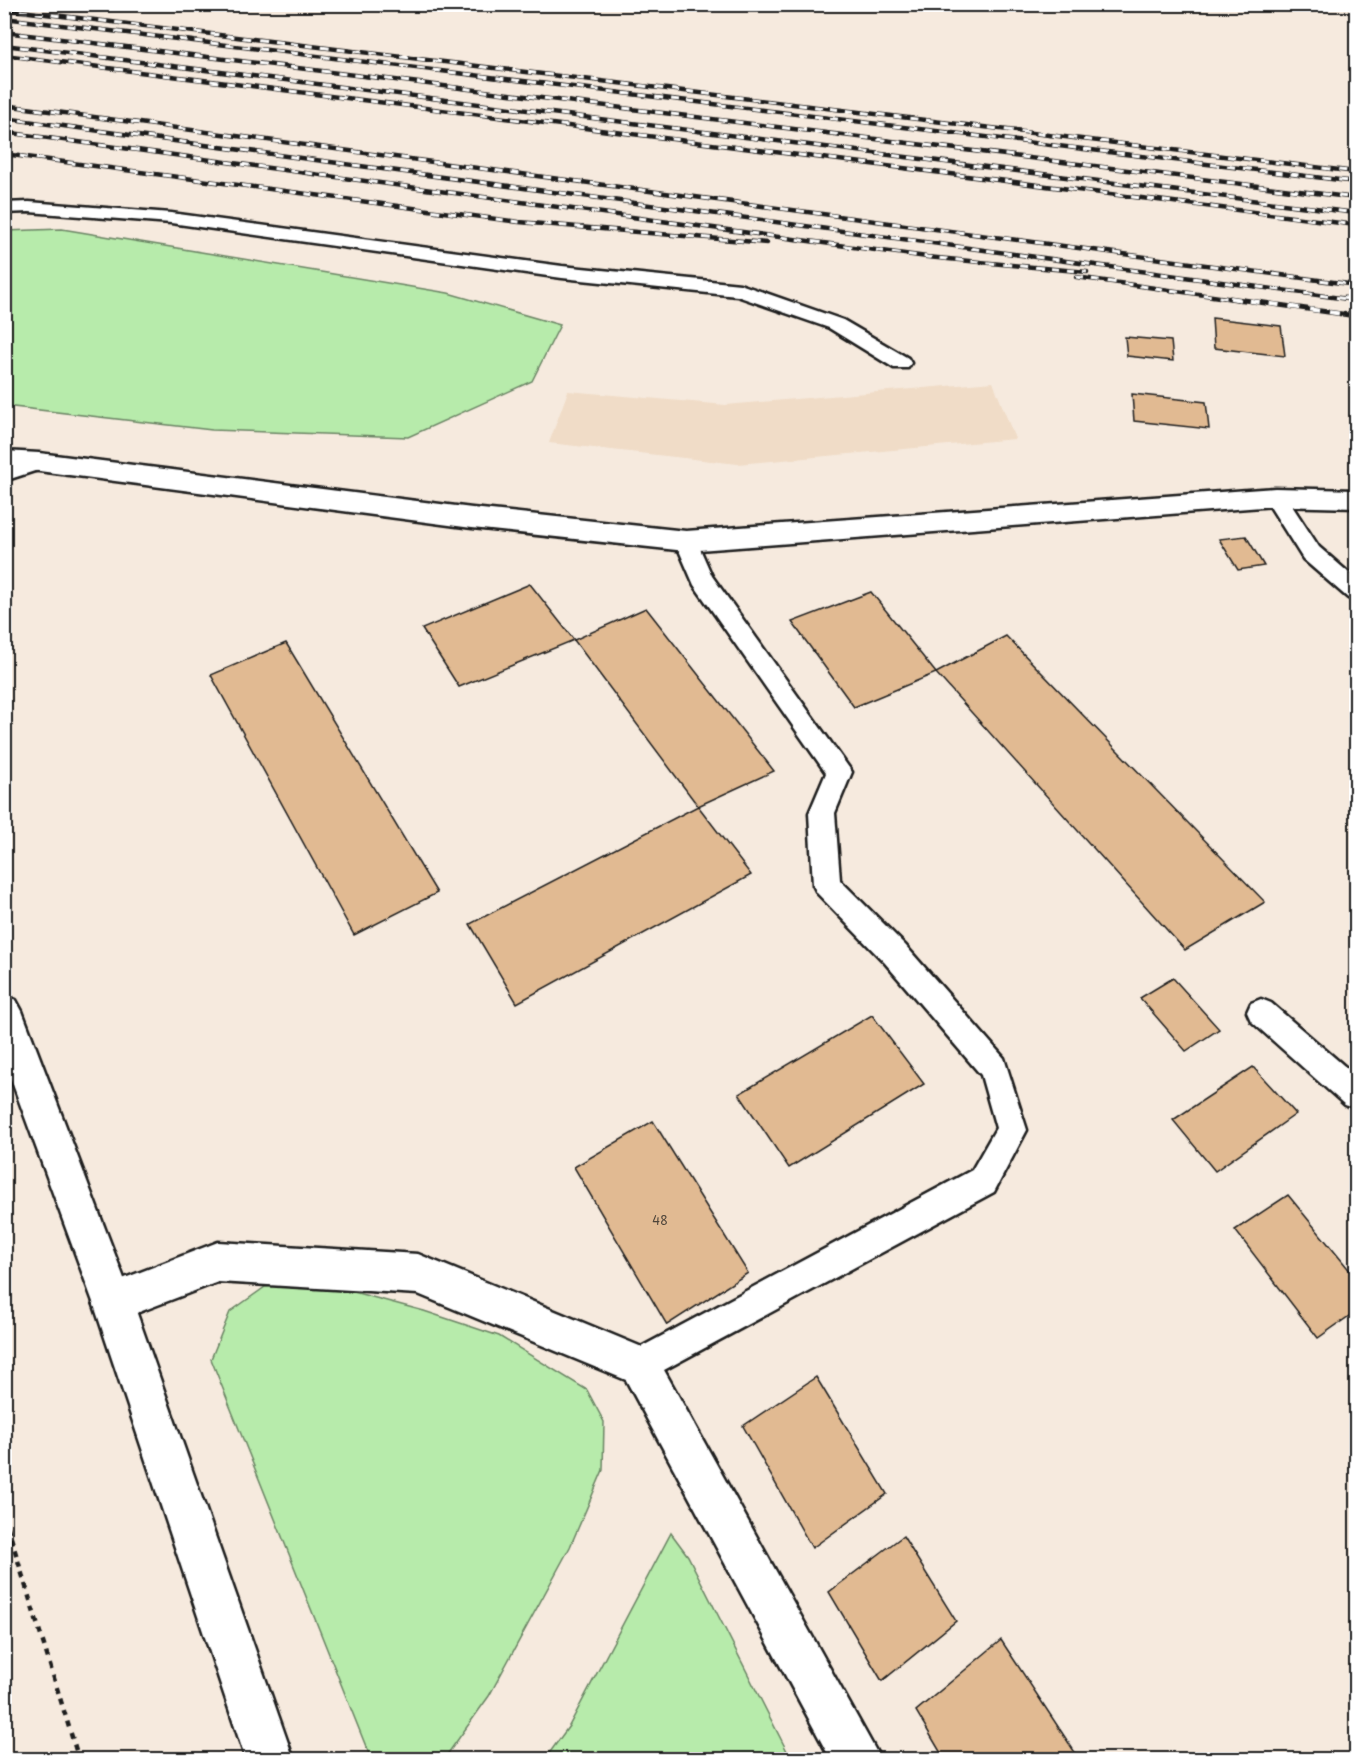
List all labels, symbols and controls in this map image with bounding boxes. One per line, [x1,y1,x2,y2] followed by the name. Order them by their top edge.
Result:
[652,1211,668,1229] house number: 48

